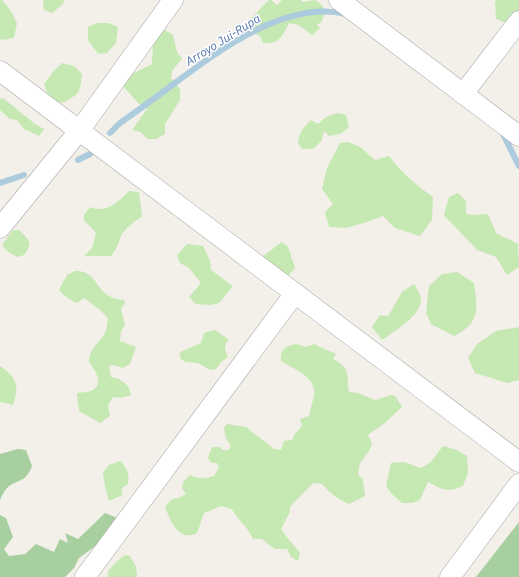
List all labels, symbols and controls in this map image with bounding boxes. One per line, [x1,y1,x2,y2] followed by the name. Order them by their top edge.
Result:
[181,10,263,69] water label: Arroyo Jui-Rupa

